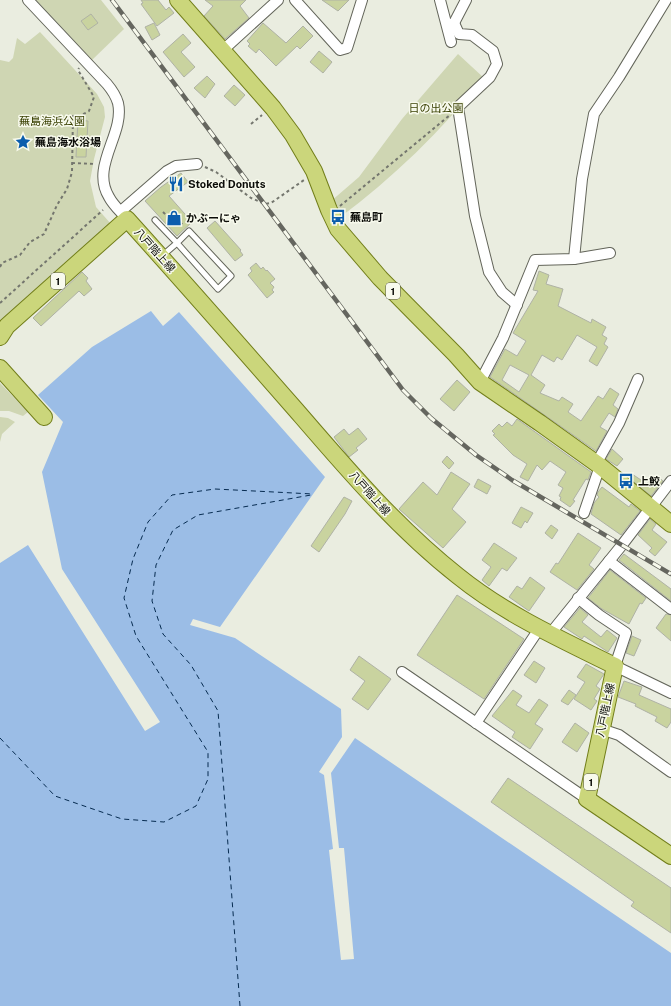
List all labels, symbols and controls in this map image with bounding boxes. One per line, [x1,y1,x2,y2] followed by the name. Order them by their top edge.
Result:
[409,102,464,114] park label: 日の出公園
[19,115,85,127] park label: 蕪島海浜公園
[14,133,32,151] place icon: 蕪島海水浴場
[35,136,101,148] place label: 蕪島海水浴場
[167,175,185,193] restaurant icon: Stoked Donuts
[188,178,266,190] place label: Stoked Donuts
[329,208,347,226] bus stop icon: 蕪島町
[165,209,183,227] shop icon: かぶーにゃ
[350,211,383,223] place label: 蕪島町
[186,212,241,224] place label: かぶーにゃ
[132,226,178,274] street label: 八戸階上線
[51,273,65,289] road number: 1
[386,283,400,299] road number: 1
[347,469,393,517] street label: 八戸階上線
[617,472,635,490] bus stop icon: 上鮫
[638,475,660,487] place label: 上鮫
[593,682,617,738] street label: 八戸階上線
[584,774,598,790] road number: 1

